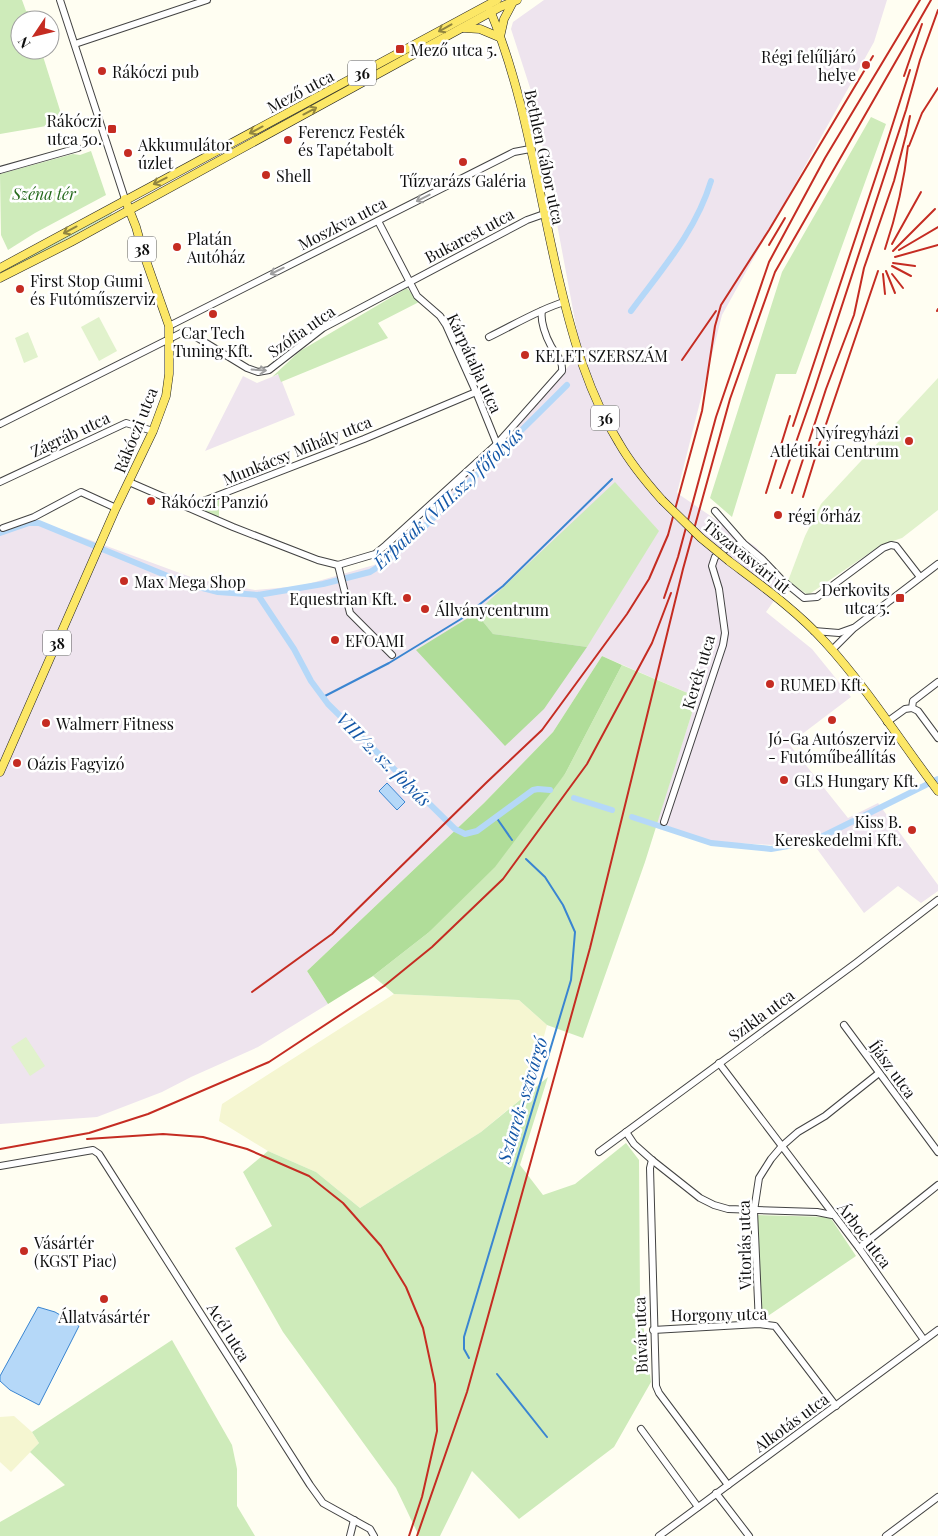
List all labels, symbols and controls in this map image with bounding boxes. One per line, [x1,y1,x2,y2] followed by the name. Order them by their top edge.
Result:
[10,10,60,60] north arrow
[437,23,452,33] one-way arrow
[13,33,35,52] text: N
[410,39,497,60] place label: Mező utca 5.
[394,43,406,55] marker: Mező utca 5.
[761,46,856,85] place label: Régi felűljáró helye
[860,59,872,71] marker: Régi felűljáró helye
[348,60,376,86] road number: 36
[112,61,199,82] place label: Rákóczi pub
[96,65,108,77] marker: Rákóczi pub
[263,65,337,117] street label: Mező utca
[520,88,570,226] street label: Bethlen Gábor utca
[303,106,318,116] one-way arrow
[46,110,102,149] place label: Rákóczi utca 50.
[298,121,405,160] place label: Ferencz Festék és Tapétabolt
[106,123,118,135] marker: Rákóczi utca 50.
[249,126,263,136] one-way arrow
[137,134,232,173] place label: Akkumulátor úzlet
[282,134,294,146] marker: Ferencz Festék és Tapétabolt
[122,147,134,159] marker: Akkumulátor úzlet
[457,156,469,168] marker: Tűzvarázs Galéria
[276,165,312,186] place label: Shell
[260,169,272,181] marker: Shell
[400,170,526,191] place label: Tűzvarázs Galéria
[153,177,168,186] one-way arrow
[11,183,77,204] park label: Széna tér
[294,192,390,254] street label: Moszkva utca
[415,193,430,203] one-way arrow
[421,203,517,267] street label: Bukarest utca
[63,225,78,235] one-way arrow
[186,228,246,267] place label: Platán Autóház
[128,236,156,262] road number: 38
[171,241,183,253] marker: Platán Autóház
[270,266,285,276] one-way arrow
[30,270,156,309] place label: First Stop Gumi és Futóműszerviz
[14,283,26,295] marker: First Stop Gumi és Futóműszerviz
[263,300,339,362] street label: Szófia utca
[207,308,219,320] marker: Car Tech Tuning Kft.
[443,310,507,416] street label: Kárpátalja utca
[173,322,253,361] place label: Car Tech Tuning Kft.
[535,345,668,366] place label: KELET SZERSZÁM
[519,349,531,361] marker: KELET SZERSZÁM
[250,365,266,375] one-way arrow
[108,384,162,476] street label: Rákóczi utca
[591,406,619,430] road number: 36
[27,407,113,461] street label: Zágráb utca
[219,411,375,489] street label: Munkácsy Mihály utca
[367,422,528,575] water label: Érpatak (VIII.sz.) főfolyás
[769,422,899,461] place label: Nyíregyházi Atlétikai Centrum
[903,435,915,447] marker: Nyíregyházi Atlétikai Centrum
[161,491,269,512] place label: Rákóczi Panzió
[145,495,157,507] marker: Rákóczi Panzió
[788,505,861,526] place label: régi őrház
[772,509,784,521] marker: régi őrház
[699,514,795,598] street label: Tiszavasvári út
[134,571,246,592] place label: Max Mega Shop
[118,575,130,587] marker: Max Mega Shop
[821,579,890,618] place label: Derkovits utca 5.
[289,588,397,609] place label: Equestrian Kft.
[401,592,413,604] marker: Equestrian Kft.
[894,592,906,604] marker: Derkovits utca 5.
[434,599,549,620] place label: Állványcentrum
[419,603,431,615] marker: Állványcentrum
[43,630,71,656] road number: 38
[345,630,404,651] place label: EFOAMI
[677,632,719,712] street label: Kerék utca
[329,634,341,646] marker: EFOAMI
[780,674,866,695] place label: RUMED Kft.
[764,678,776,690] marker: RUMED Kft.
[331,706,437,812] water label: VIII/2. sz. folyás
[55,713,174,734] place label: Walmerr Fitness
[826,714,838,726] marker: Jó-Ga Autószerviz - Futóműbeállítás
[40,717,52,729] marker: Walmerr Fitness
[767,728,896,767] place label: Jó-Ga Autószerviz - Futóműbeállítás
[27,753,125,774] place label: Oázis Fagyizó
[11,757,23,769] marker: Oázis Fagyizó
[794,770,918,791] place label: GLS Hungary Kft.
[778,774,790,786] marker: GLS Hungary Kft.
[775,811,902,850] place label: Kiss B. Kereskedelmi Kft.
[906,824,918,836] marker: Kiss B. Kereskedelmi Kft.
[724,984,798,1046] street label: Szikla utca
[491,1033,553,1167] water label: Sztarek-szivárgó
[865,1036,921,1102] street label: Íjász utca
[833,1197,897,1272] street label: Árboc utca
[733,1200,755,1291] street label: Vitorlás utca
[33,1232,116,1271] place label: Vásártér (KGST Piac)
[18,1245,30,1257] marker: Vásártér (KGST Piac)
[98,1293,110,1305] marker: Állatvásártér
[628,1296,652,1374] street label: Búvár utca
[202,1298,255,1365] street label: Acél utca
[671,1303,767,1325] street label: Horgony utca
[57,1306,150,1327] place label: Állatvásártér
[749,1388,832,1457] street label: Alkotás utca

